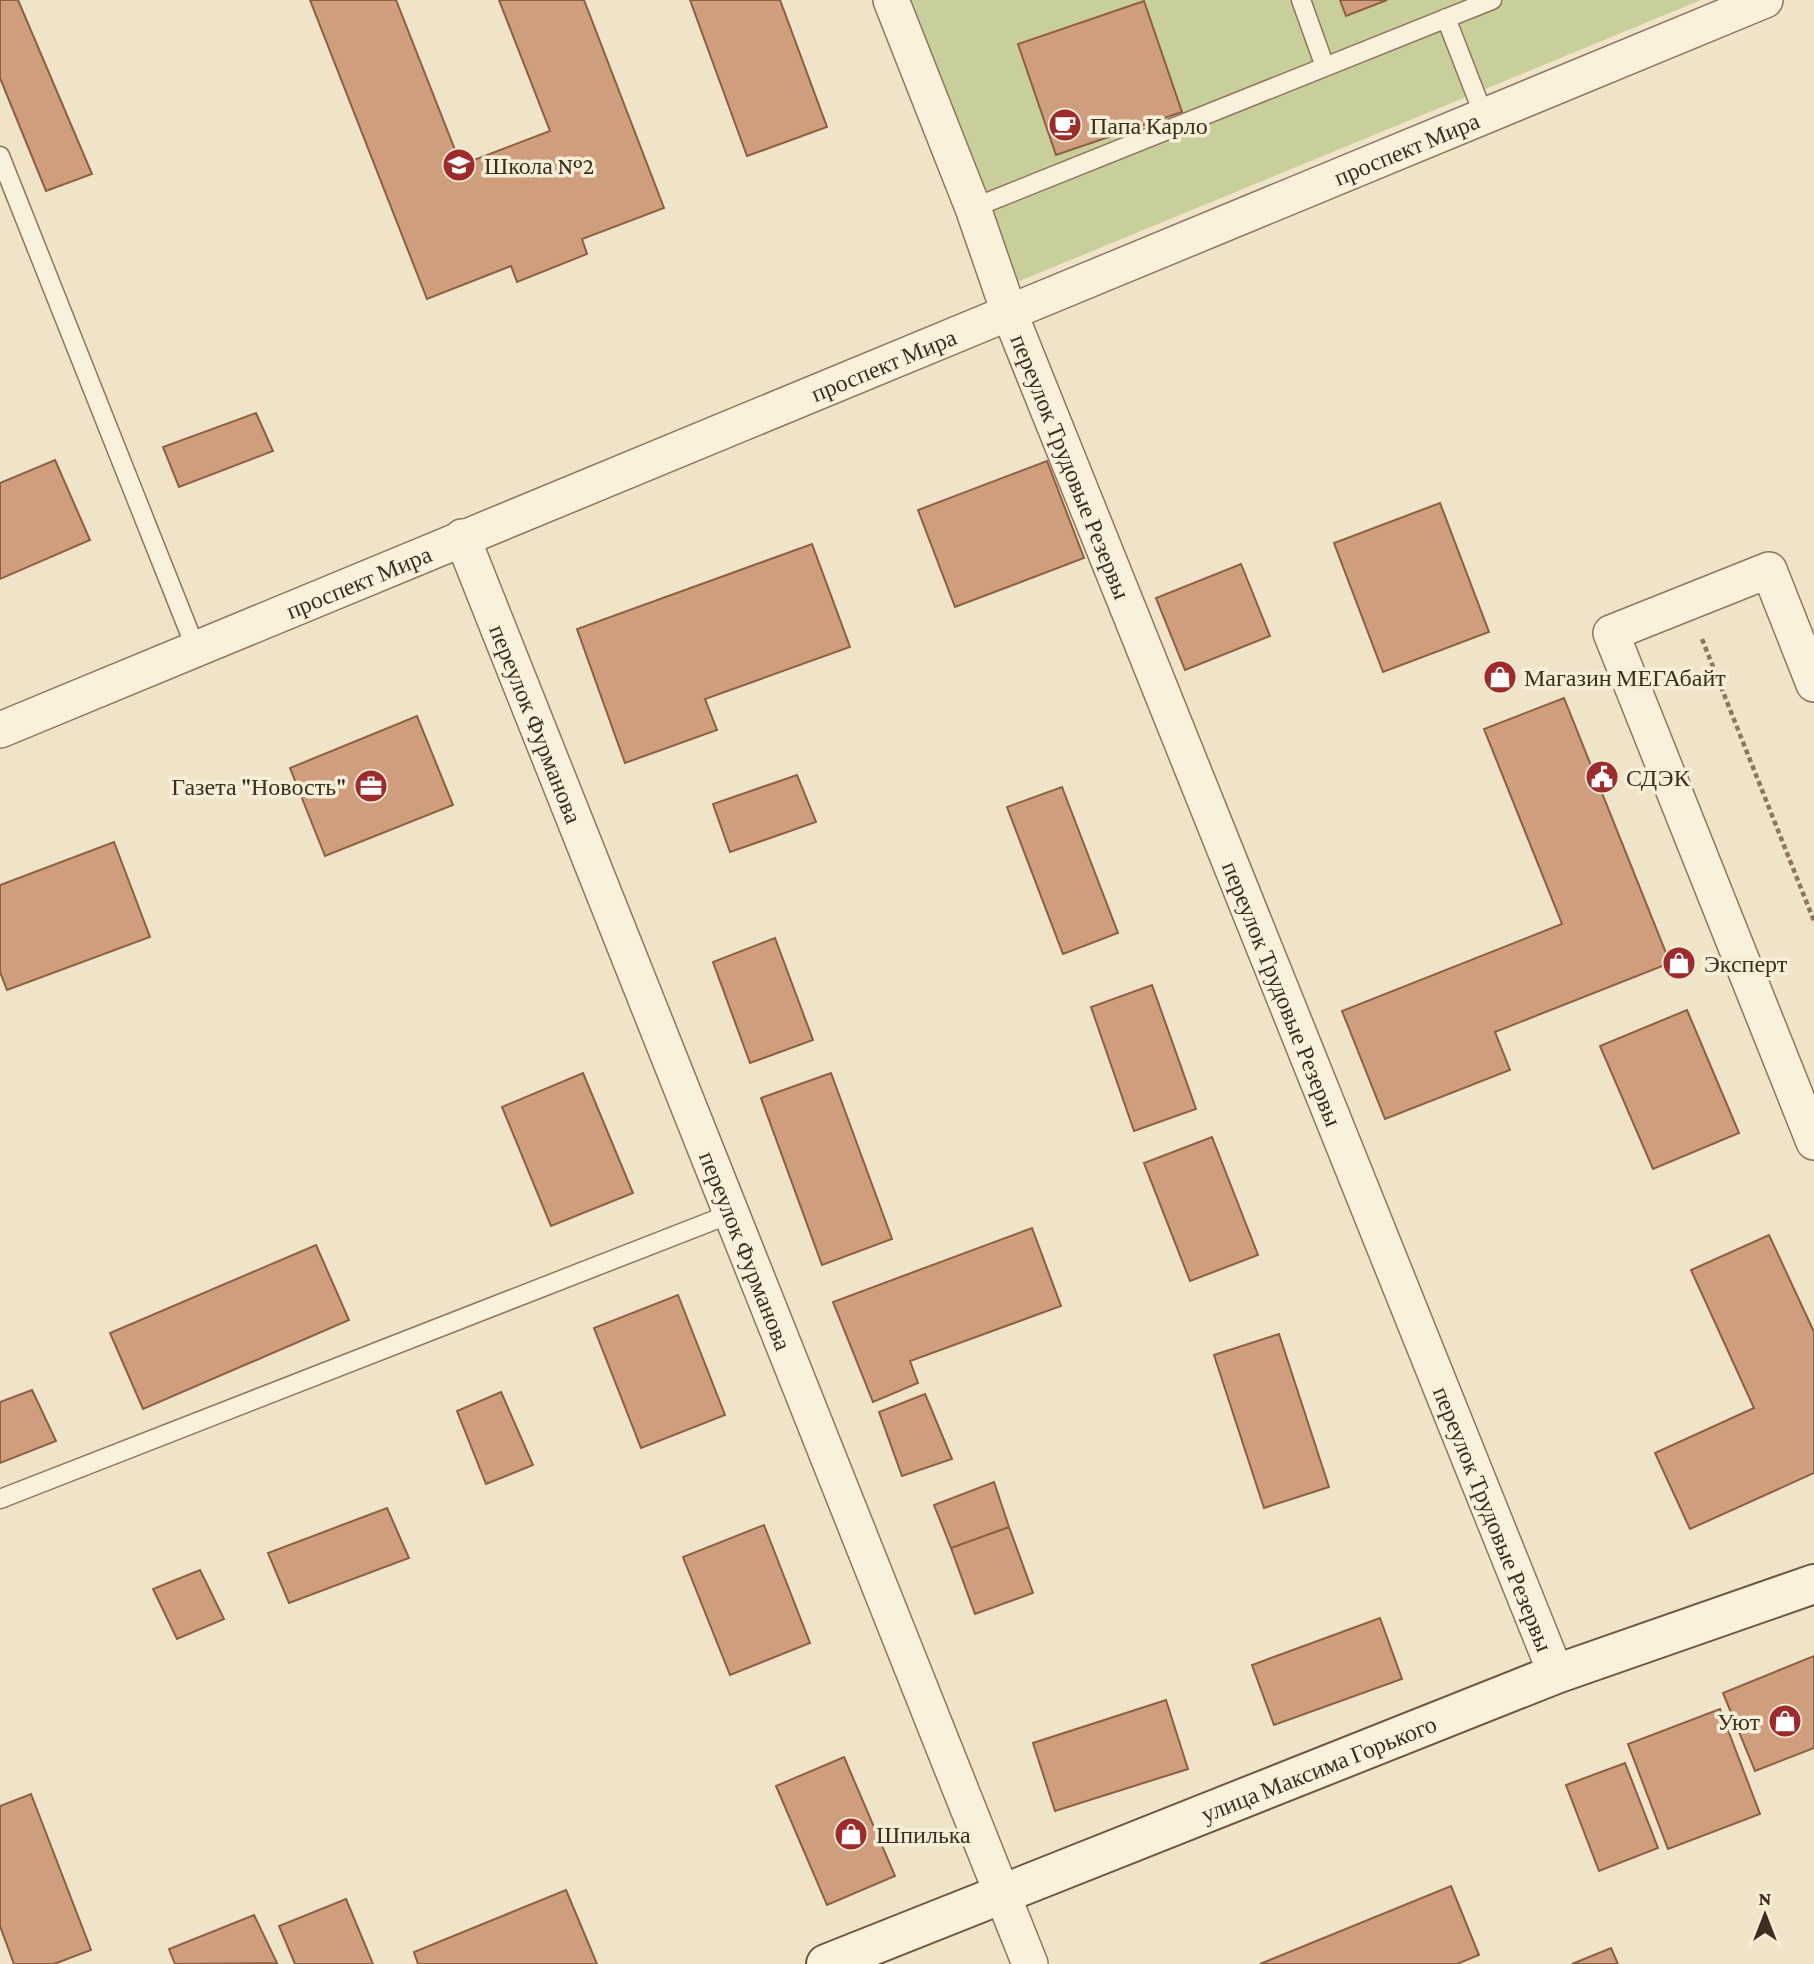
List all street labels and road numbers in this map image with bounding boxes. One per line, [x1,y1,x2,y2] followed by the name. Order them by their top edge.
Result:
[1330,106,1483,190] street label: проспект Мира
[807,322,960,407] street label: проспект Мира
[1006,330,1136,603] street label: переулок Трудовые Резервы
[282,540,436,624] street label: проспект Мира
[485,621,588,827] street label: переулок Фурманова
[1217,857,1348,1130] street label: переулок Трудовые Резервы
[694,1147,798,1354] street label: переулок Фурманова
[1428,1382,1559,1655] street label: переулок Трудовые Резервы
[1197,1709,1440,1827] street label: улица Максима Горького

